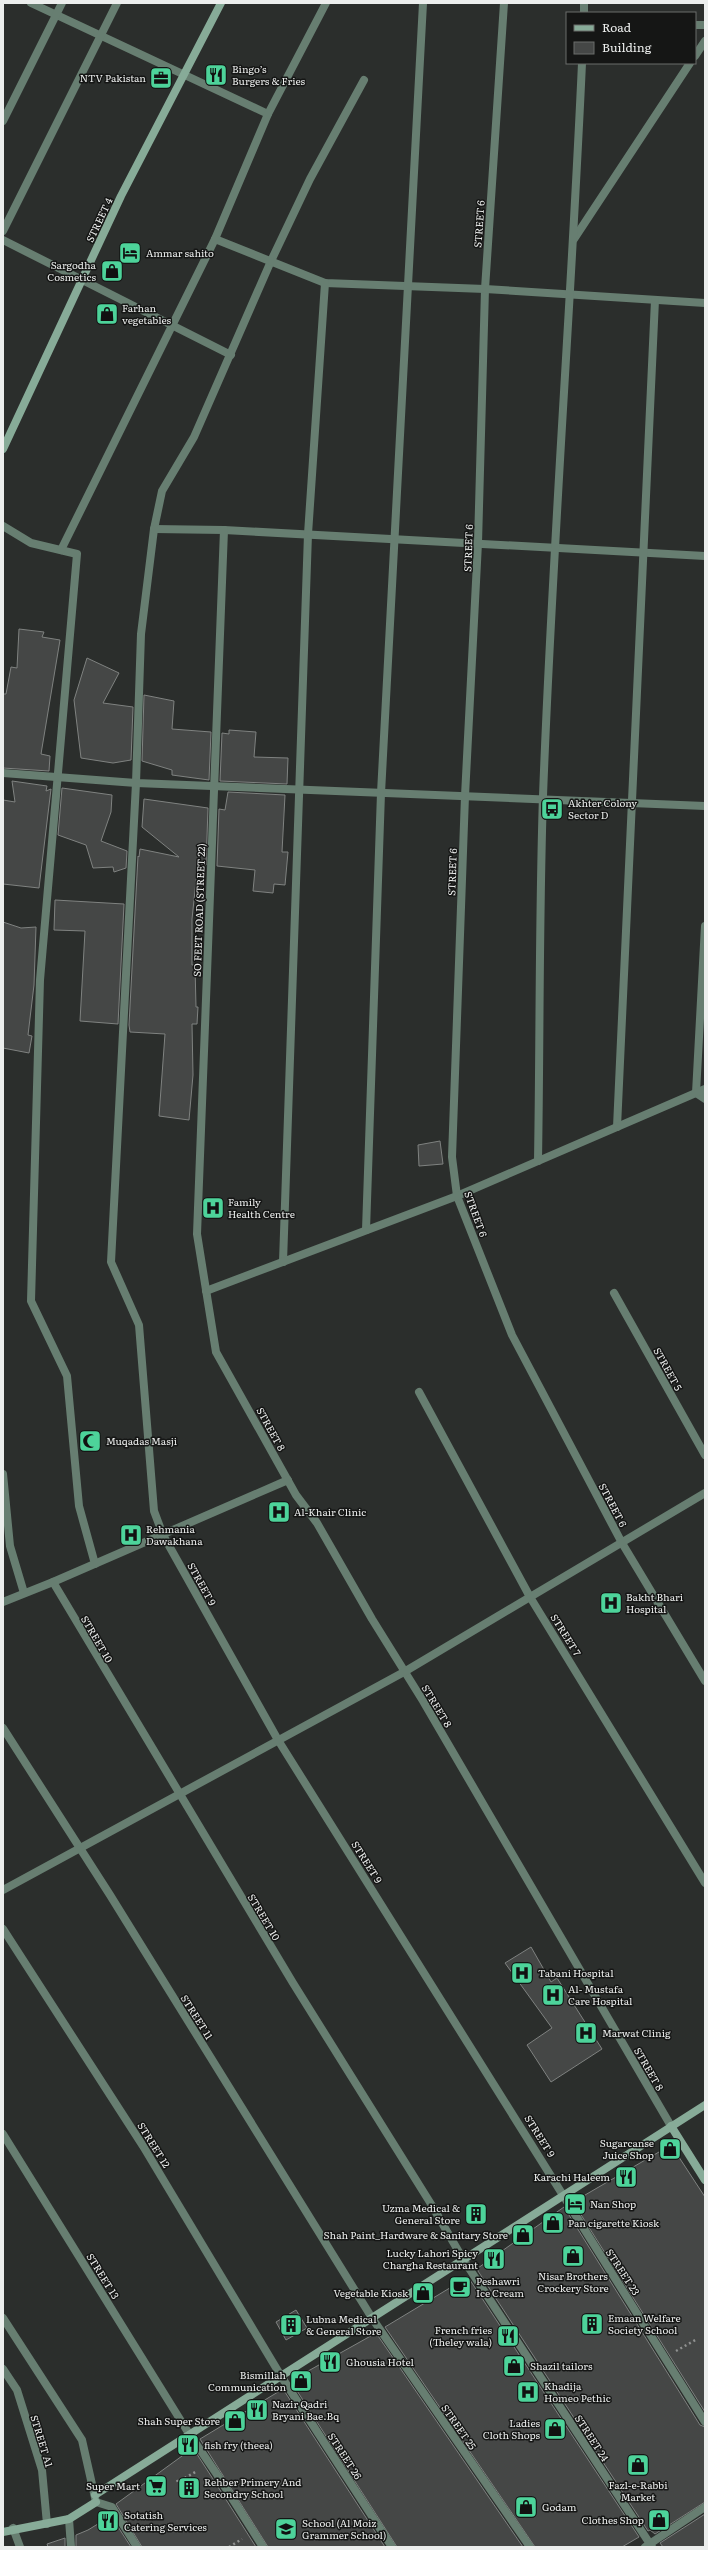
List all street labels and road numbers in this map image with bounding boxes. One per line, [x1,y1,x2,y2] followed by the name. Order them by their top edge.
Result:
[82,195,116,245] street label: STREET 4
[469,199,488,248] street label: STREET 6
[459,523,476,572] street label: STREET 6
[189,843,208,977] street label: SO FEET ROAD (STREET 22)
[443,847,460,896] street label: STREET 6
[461,1189,492,1239] street label: STREET 6
[650,1344,686,1393] street label: STREET 5
[253,1404,290,1454] street label: STREET 8
[596,1480,632,1530] street label: STREET 6
[184,1559,221,1608] street label: STREET 9
[548,1611,585,1659] street label: STREET 7
[78,1612,117,1665] street label: STREET 10
[419,1681,456,1730] street label: STREET 8
[348,1838,386,1886] street label: STREET 9
[245,1891,284,1943] street label: STREET 10
[178,1991,217,2042] street label: STREET 11
[631,2044,668,2094] street label: STREET 8
[521,2112,559,2160] street label: STREET 9
[134,2119,174,2170] street label: STREET 12
[603,2246,644,2298] street label: STREET 23
[83,2250,123,2302] street label: STREET 13
[438,2401,481,2452] street label: STREET 25
[572,2411,613,2464] street label: STREET 24
[27,2413,57,2469] street label: STREET A1
[325,2430,366,2482] street label: STREET 26

